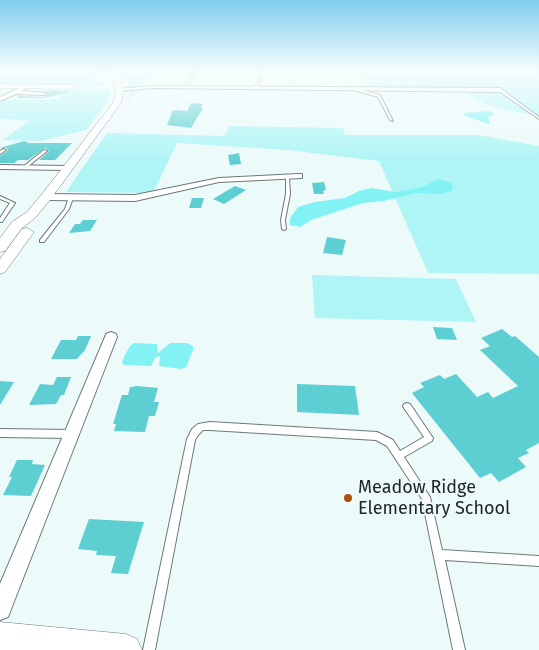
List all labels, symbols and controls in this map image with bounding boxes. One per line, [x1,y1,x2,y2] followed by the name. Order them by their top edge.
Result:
[358,477,510,520] place label: Meadow Ridge Elementary School
[342,492,354,504] marker: Meadow Ridge Elementary School

